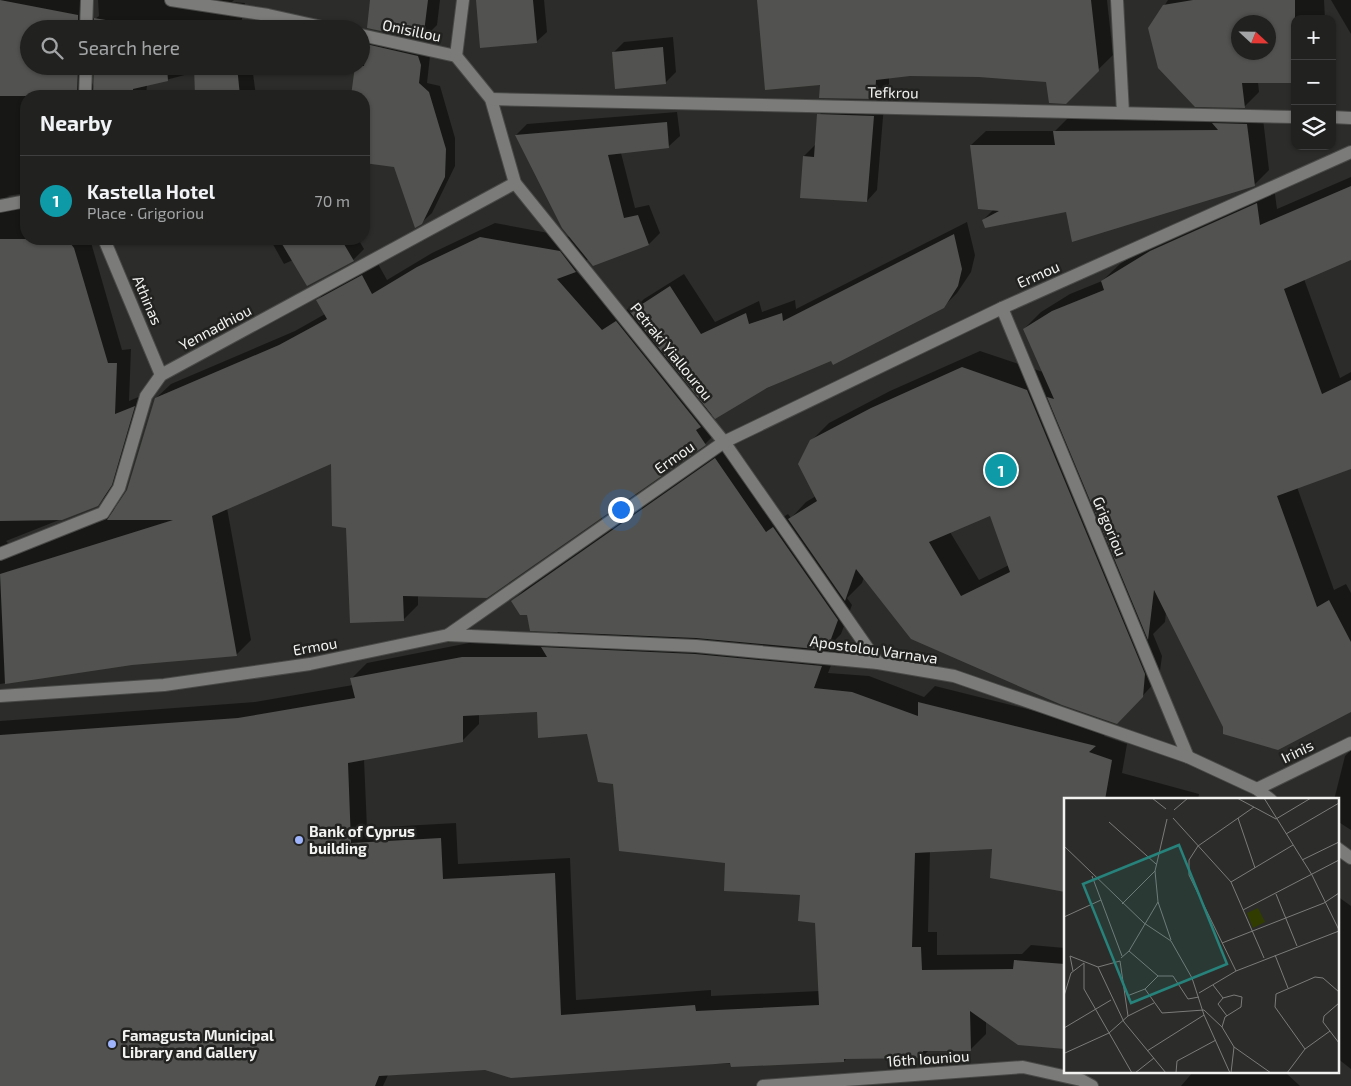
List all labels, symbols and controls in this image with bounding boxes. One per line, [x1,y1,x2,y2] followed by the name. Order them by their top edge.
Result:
[381,15,443,45] street label: Onisillou
[1231,15,1276,60] north arrow
[1291,15,1336,150] map controls
[1291,15,1336,60] button: +
[20,20,370,75] search box
[38,34,66,62] icon: search
[78,36,180,59] text: Search here
[1291,60,1336,105] button: −
[867,83,919,101] street label: Tefkrou
[1291,105,1336,150] button: layers
[40,110,112,135] text: Nearby
[87,180,215,203] text: Kastella Hotel
[53,191,59,210] text: 1
[315,191,350,210] text: 70 m
[87,203,204,222] text: Place · Grigoriou
[1014,257,1062,291] street label: Ermou
[130,273,166,327] street label: Athinas
[627,299,717,403] street label: Petraki Yiallourou
[176,300,254,354] street label: Yennadhiou
[651,437,697,477] street label: Ermou
[985,451,1017,489] pin: 1
[1089,494,1131,558] street label: Grigoriou
[608,497,634,523] your location
[809,631,939,667] street label: Apostolou Varnava
[291,633,339,659] street label: Ermou
[1278,736,1316,766] street label: Irinis
[1064,798,1338,1074] inset map
[309,822,415,857] place label: Bank of Cyprus building
[293,834,305,846] marker: Bank of Cyprus building
[122,1026,274,1062] place label: Famagusta Municipal Library and Gallery
[106,1038,118,1050] marker: Famagusta Municipal Library and Gallery
[886,1046,970,1070] street label: 16th Iouniou

